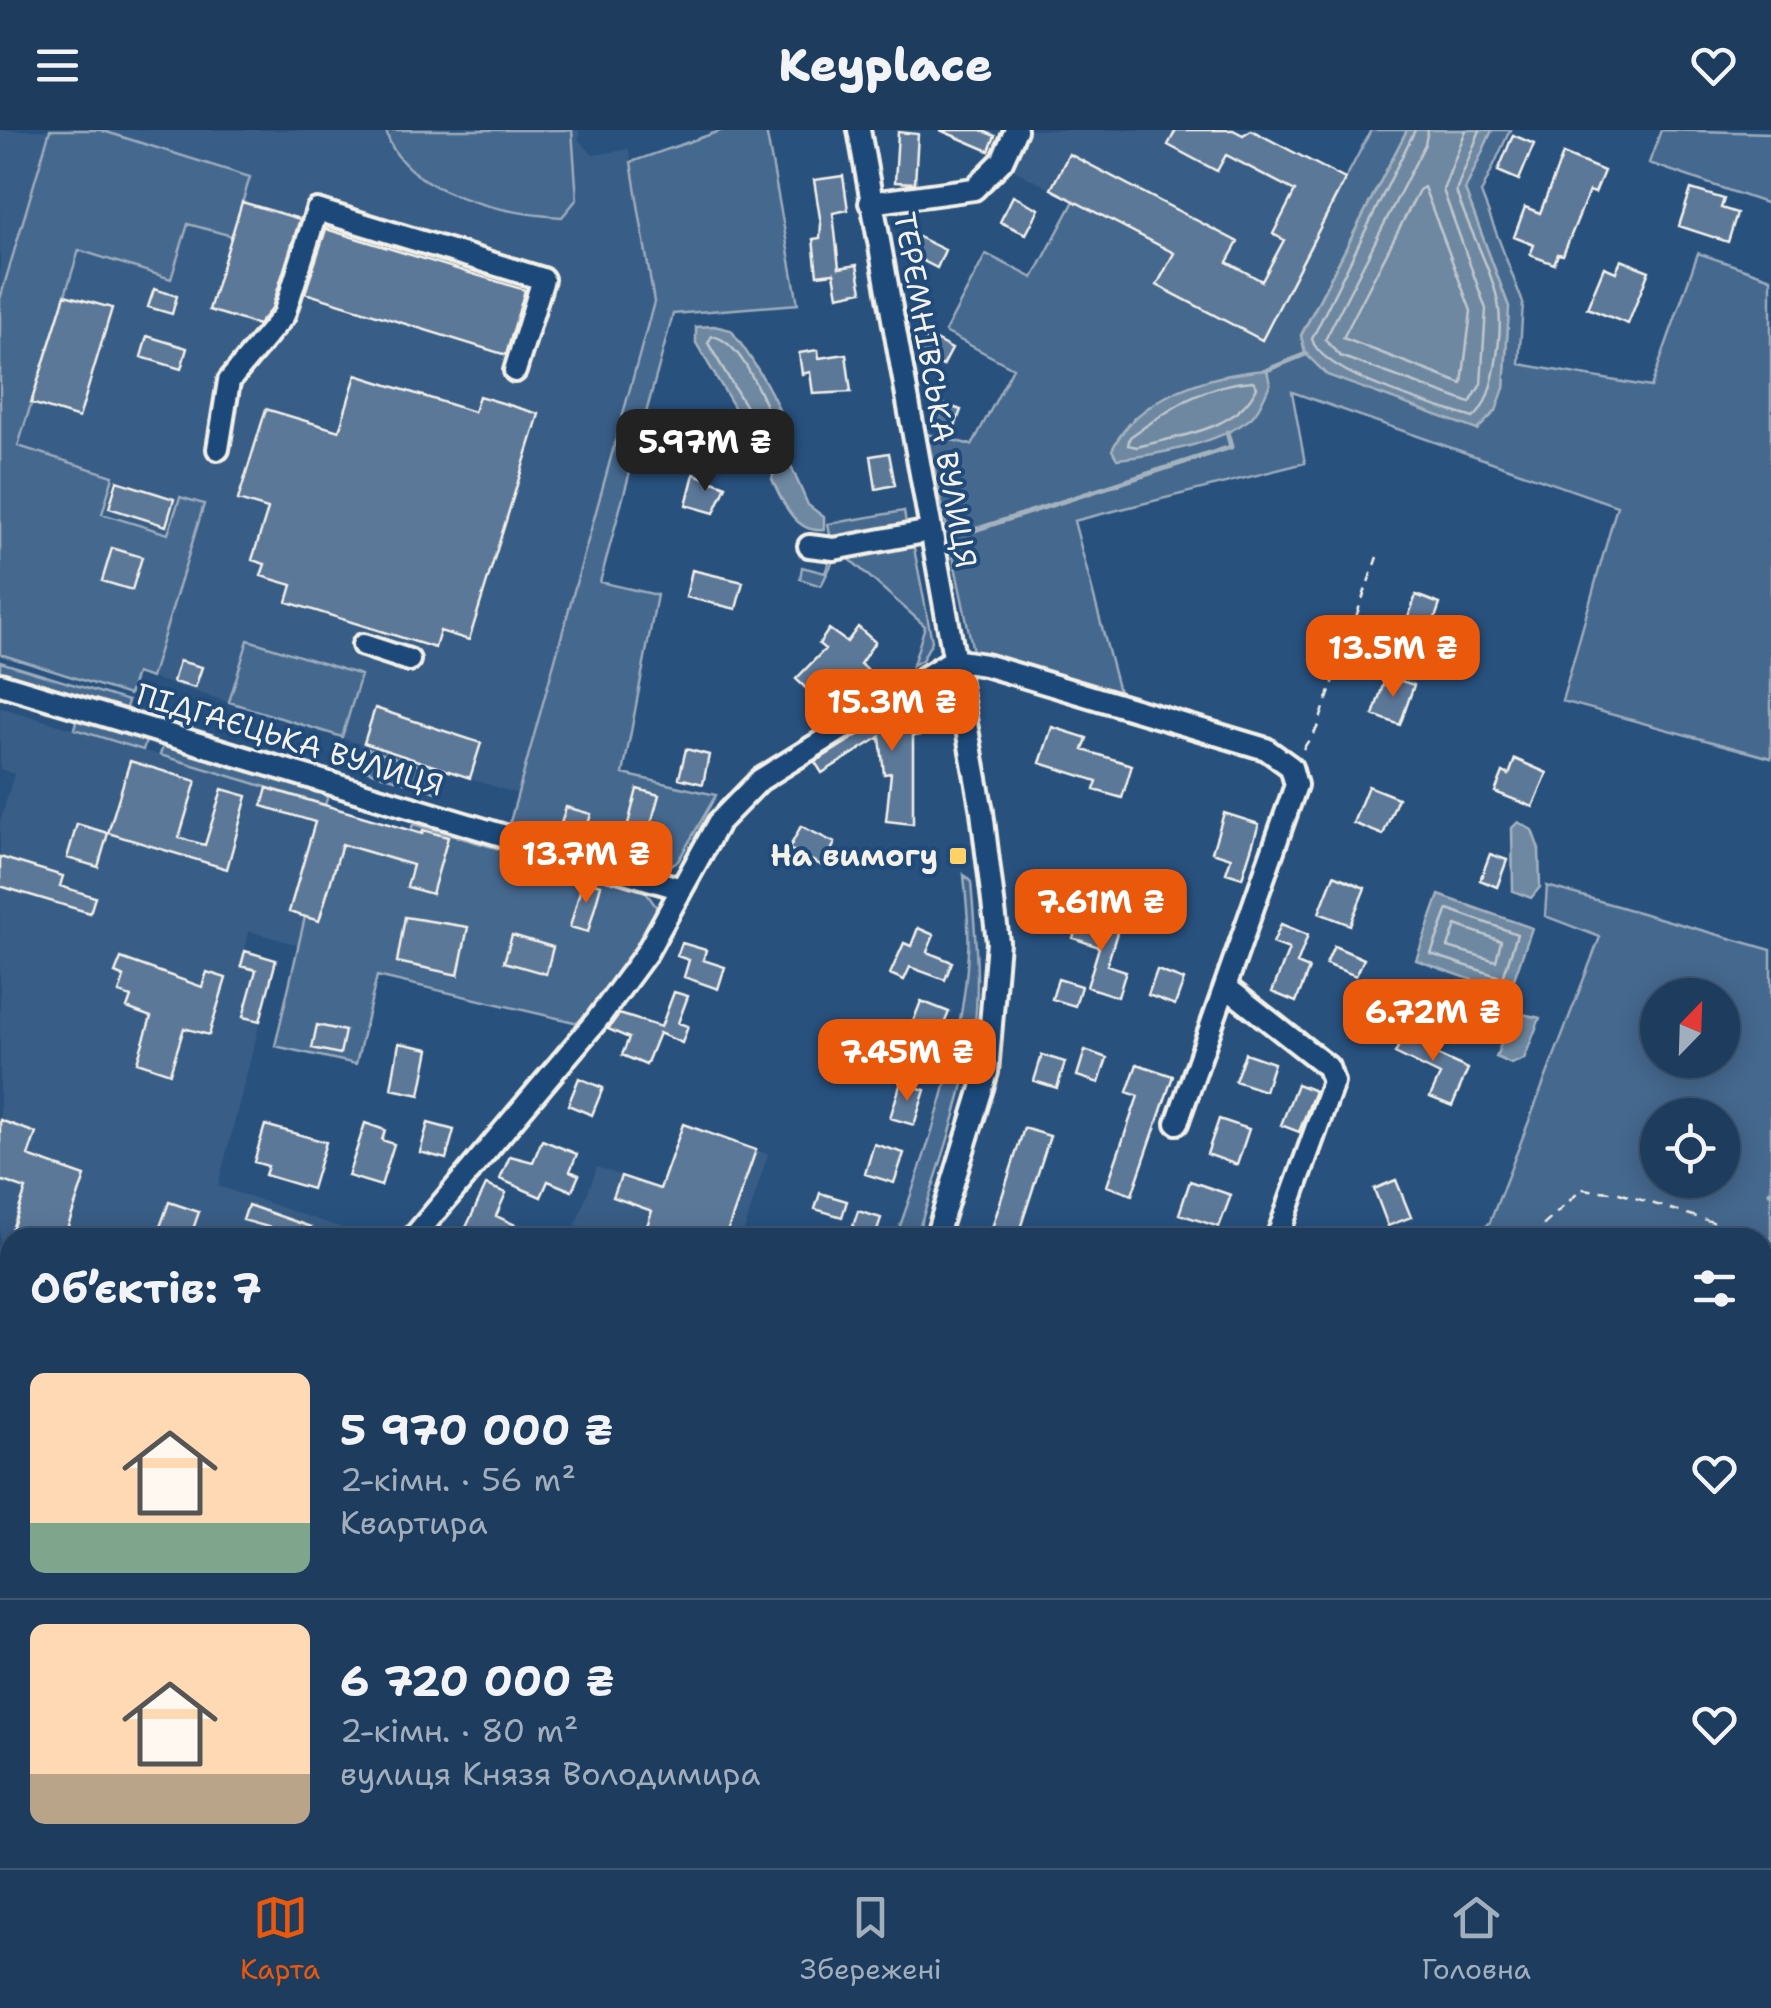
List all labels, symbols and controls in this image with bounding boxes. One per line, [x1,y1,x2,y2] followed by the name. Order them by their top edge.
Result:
[779,35,992,95] text: Keyplace
[30,38,85,93] icon: menu
[1686,38,1741,93] icon: heart
[884,209,987,571] street label: ТЕРЕМНІВСЬКА ВУЛИЦЯ
[613,409,797,494] pin: 5.97M ₴
[638,420,772,463] text: 5.97M ₴
[1301,615,1485,700] pin: 13.5M ₴
[1328,626,1458,669] text: 13.5M ₴
[800,669,984,754] pin: 15.3M ₴
[132,673,449,806] street label: ПІДГАЄЦЬКА ВУЛИЦЯ
[827,680,957,723] text: 15.3M ₴
[494,821,678,906] pin: 13.7M ₴
[521,832,651,875] text: 13.7M ₴
[770,835,938,876] place label: На вимогу
[947,845,969,867] marker: На вимогу
[1009,869,1193,954] pin: 7.61M ₴
[1037,880,1165,923] text: 7.61M ₴
[1640,978,1740,1078] north arrow
[1640,978,1740,1198] map controls
[1341,979,1525,1064] pin: 6.72M ₴
[1365,990,1501,1033] text: 6.72M ₴
[815,1019,999,1104] pin: 7.45M ₴
[840,1030,974,1073] text: 7.45M ₴
[1640,1098,1740,1198] button: locate
[30,1260,262,1316] text: Об’єктів: 7
[1687,1261,1742,1316] icon: filters
[340,1402,613,1458] text: 5 970 000 ₴
[110,1413,230,1533] icon: home
[1687,1446,1742,1501] icon: heart
[340,1458,576,1501] text: 2-кімн. · 56 m²
[340,1501,488,1544] text: Квартира
[340,1653,615,1709] text: 6 720 000 ₴
[110,1664,230,1784] icon: home
[1687,1697,1742,1752] icon: heart
[340,1709,578,1752] text: 2-кімн. · 80 m²
[340,1752,760,1795] text: вулиця Князя Володимира
[240,1890,320,1988] tab: Карта
[800,1890,942,1988] tab: Збережені
[1422,1890,1531,1988] tab: Головна

